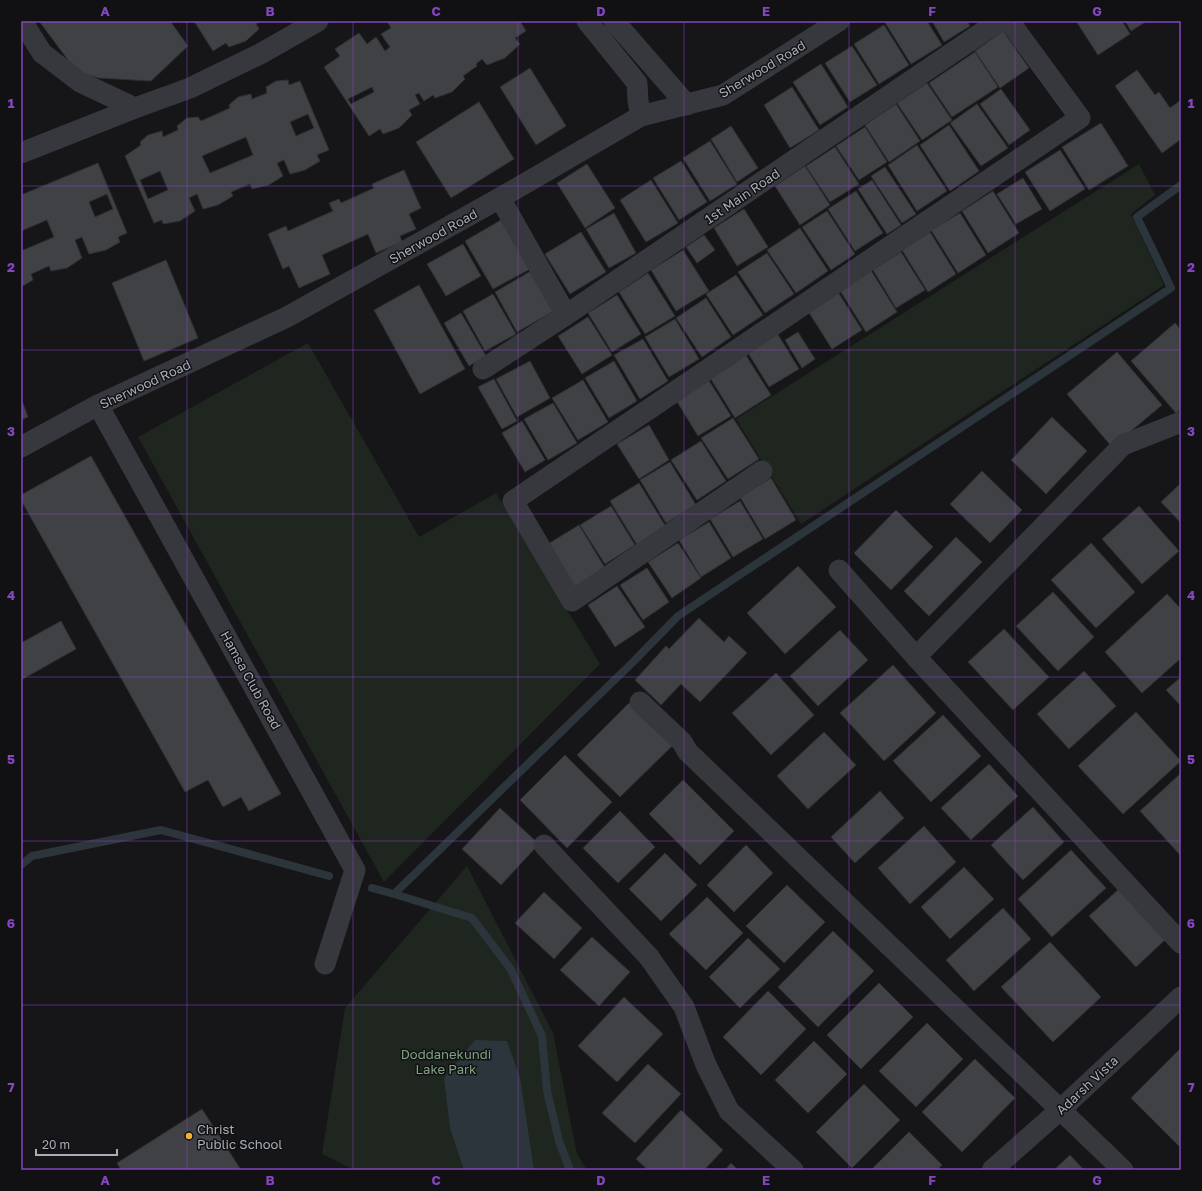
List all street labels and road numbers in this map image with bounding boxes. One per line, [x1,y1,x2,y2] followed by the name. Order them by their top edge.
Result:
[716,37,808,101] street label: Sherwood Road
[702,165,782,227] street label: 1st Main Road
[386,205,480,267] street label: Sherwood Road
[97,356,193,412] street label: Sherwood Road
[217,628,285,732] street label: Hamsa Club Road
[1053,1052,1121,1118] street label: Adarsh Vista

